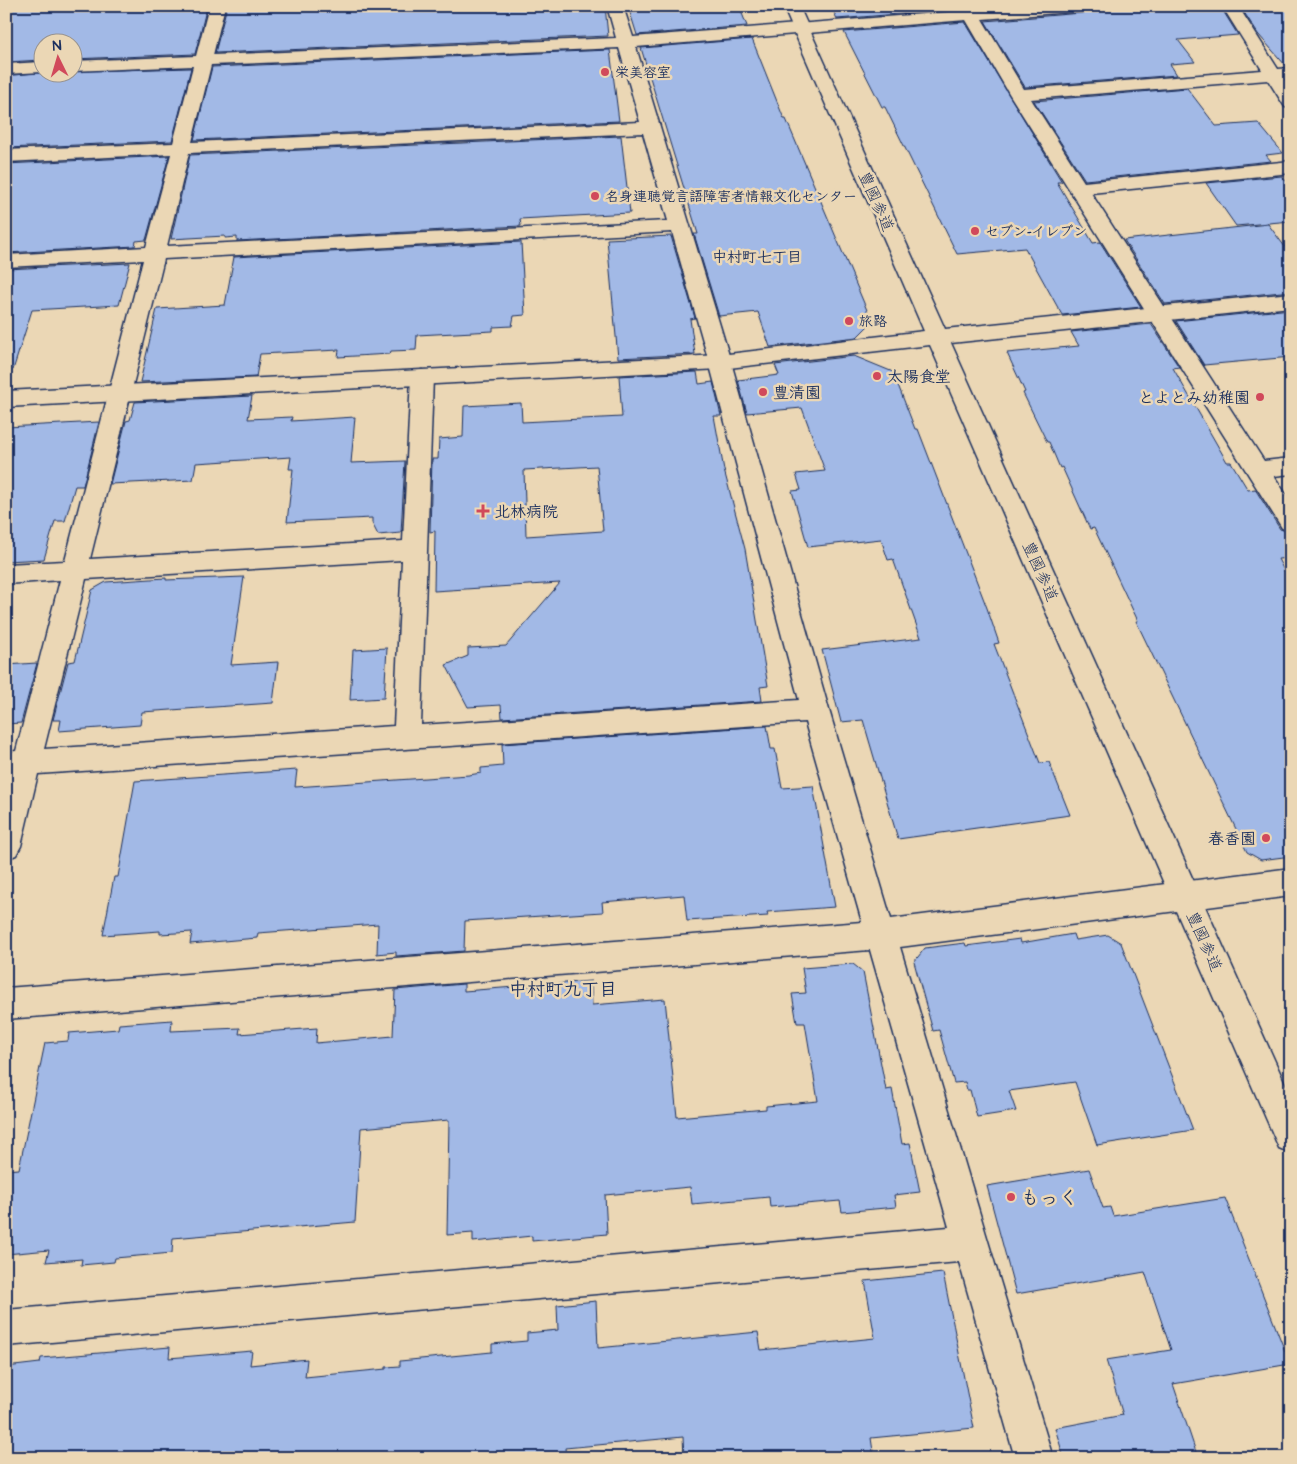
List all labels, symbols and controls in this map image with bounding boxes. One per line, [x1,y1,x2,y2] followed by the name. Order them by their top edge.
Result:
[32,32,82,82] north arrow
[52,36,62,56] text: N
[615,63,671,83] place label: 栄美容室
[599,66,611,78] marker: 栄美容室
[853,168,899,235] street label: 豊國参道
[605,187,857,207] place label: 名身連聴覚言語障害者情報文化センター
[589,190,601,202] marker: 名身連聴覚言語障害者情報文化センター
[985,222,1087,242] place label: セブン-イレブン
[969,225,981,237] marker: セブン-イレブン
[712,247,802,268] district label: 中村町七丁目
[859,312,887,332] place label: 旅路
[843,315,855,327] marker: 旅路
[887,366,951,388] place label: 太陽食堂
[871,370,883,382] marker: 太陽食堂
[773,382,821,404] place label: 豊清園
[757,386,769,398] marker: 豊清園
[1138,387,1250,409] place label: とよとみ幼稚園
[1254,391,1266,403] marker: とよとみ幼稚園
[494,501,558,523] place label: 北林病院
[476,504,490,518] marker: 北林病院
[1017,538,1063,605] street label: 豊國参道
[1208,828,1256,850] place label: 春香園
[1260,832,1272,844] marker: 春香園
[1181,908,1227,975] street label: 豊國参道
[509,977,617,1002] district label: 中村町九丁目
[1021,1185,1078,1212] place label: もっく
[1005,1191,1017,1203] marker: もっく

